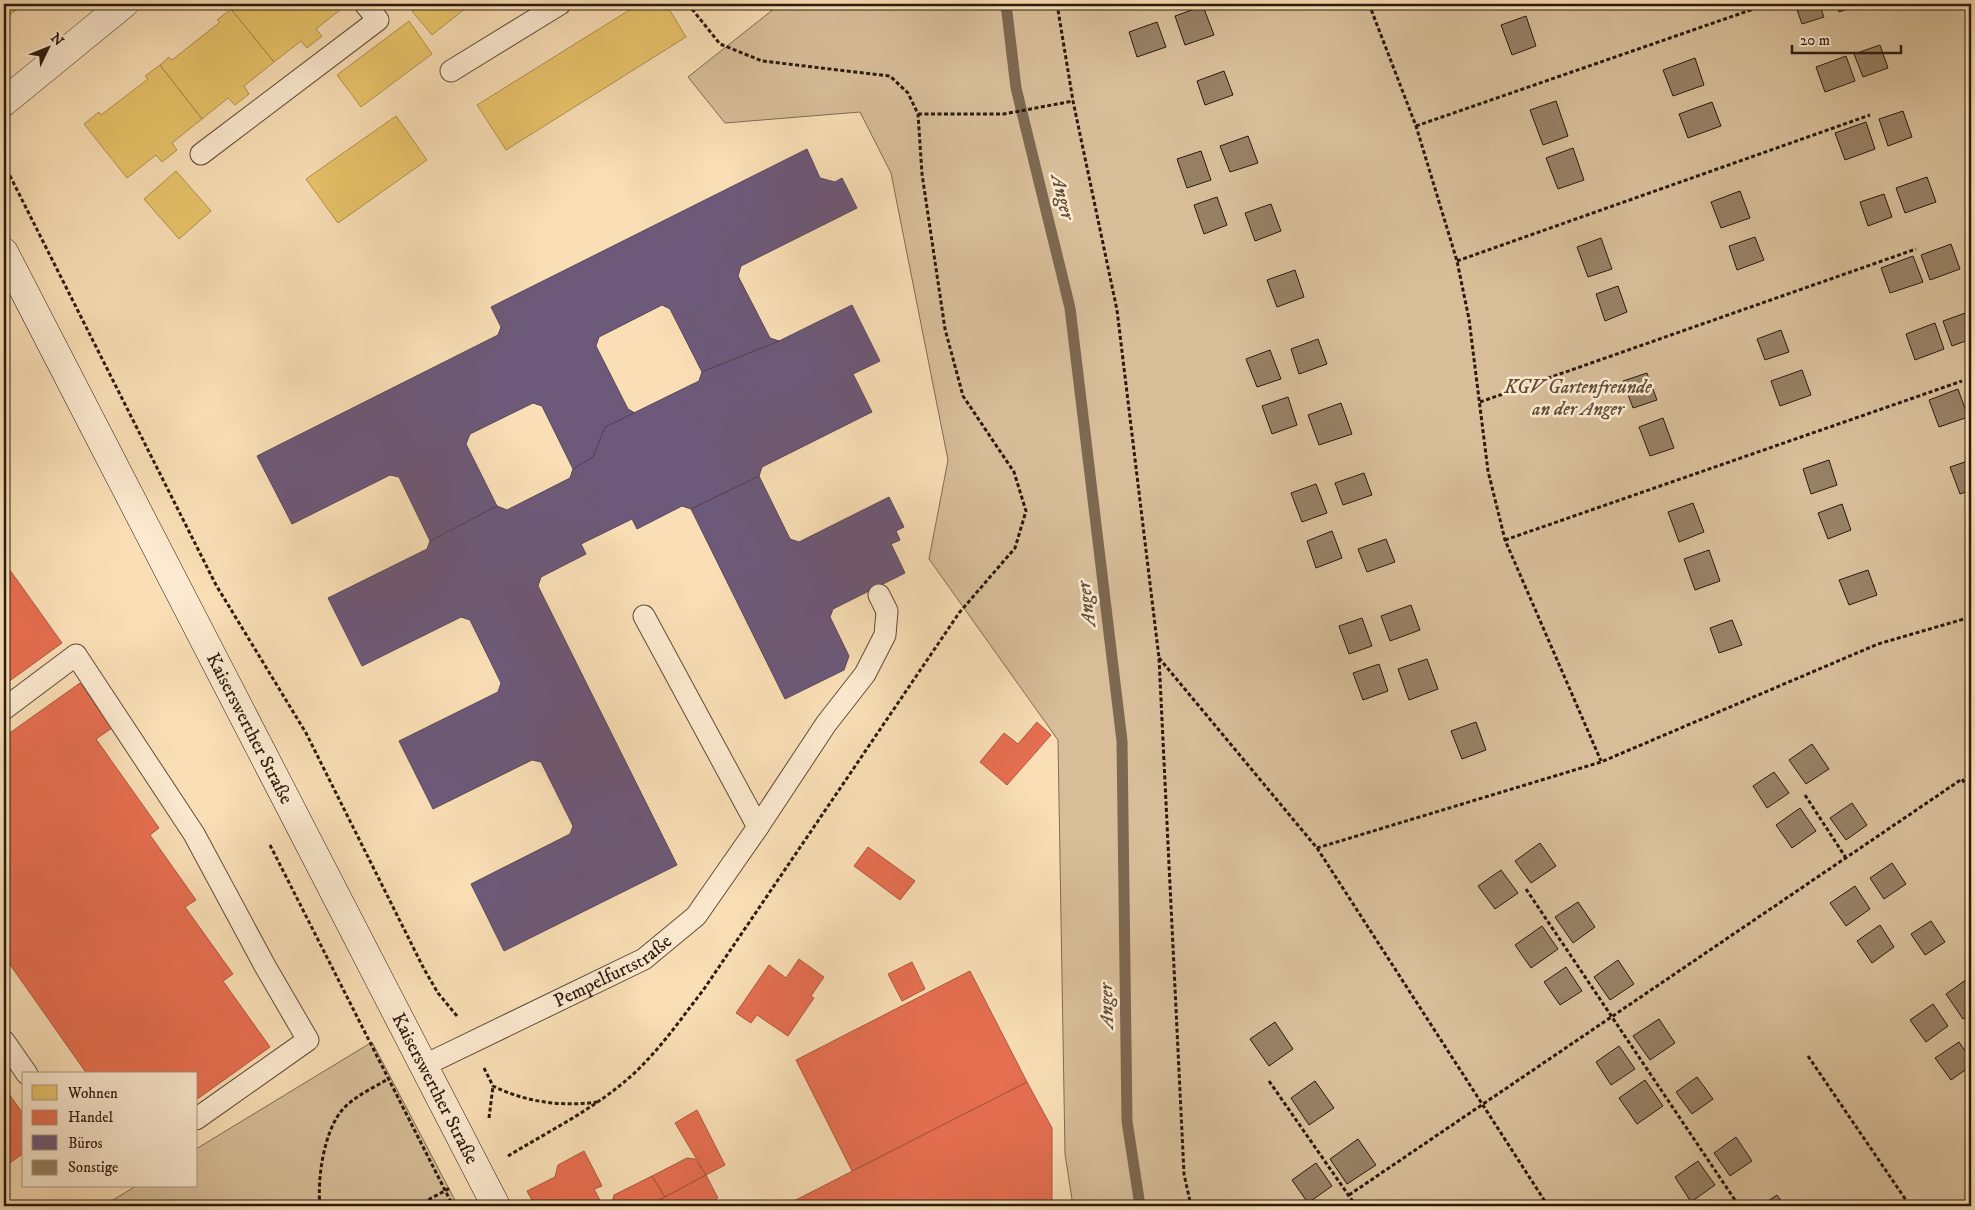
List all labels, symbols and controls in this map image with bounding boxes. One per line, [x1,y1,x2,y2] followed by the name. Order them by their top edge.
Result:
[22,22,72,72] north arrow
[1792,22,1901,54] scale bar
[46,29,68,51] text: N
[1800,31,1830,50] text: 20 m
[1044,170,1080,224] water label: Anger
[1503,376,1652,421] park label: KGV Gartenfreunde an der Anger
[1072,578,1102,630] water label: Anger
[201,649,298,808] street label: Kaiserswerther Straße
[550,929,676,1013] street label: Pempelfurtstraße
[1094,981,1120,1031] water label: Anger
[387,1009,484,1168] street label: Kaiserswerther Straße
[22,1072,198,1188] legend
[67,1084,118,1103] text: Wohnen
[68,1108,113,1127] text: Handel
[68,1134,103,1153] text: Büros
[68,1158,118,1177] text: Sonstige

